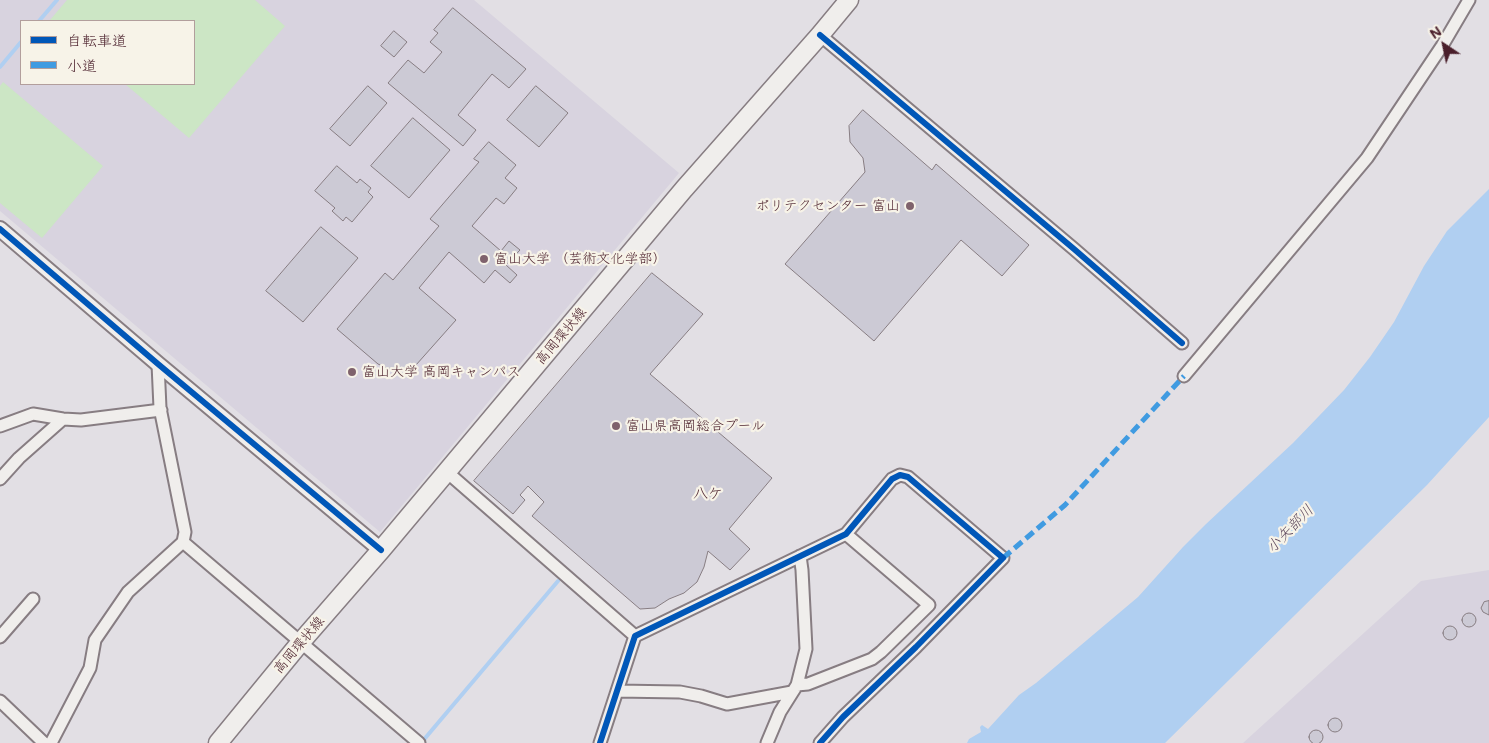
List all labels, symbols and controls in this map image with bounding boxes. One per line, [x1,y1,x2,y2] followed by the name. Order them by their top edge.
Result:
[20,20,195,85] legend
[1419,20,1469,70] north arrow
[1426,21,1445,43] text: N
[67,30,127,50] text: 自転車道
[67,55,97,75] text: 小道
[756,198,900,214] place label: ポリテクセンター 富山
[904,200,916,212] marker: ポリテクセンター 富山
[494,251,666,267] place label: 富山大学 （芸術文化学部）
[478,253,490,265] marker: 富山大学 （芸術文化学部）
[532,304,590,368] street label: 高岡環状線
[362,364,520,380] place label: 富山大学 高岡キャンパス
[346,366,358,378] marker: 富山大学 高岡キャンパス
[626,418,765,434] place label: 富山県高岡総合プール
[610,420,622,432] marker: 富山県高岡総合プール
[693,484,723,502] district label: 八ケ
[1263,501,1317,557] water label: 小矢部川
[270,613,328,677] street label: 高岡環状線

